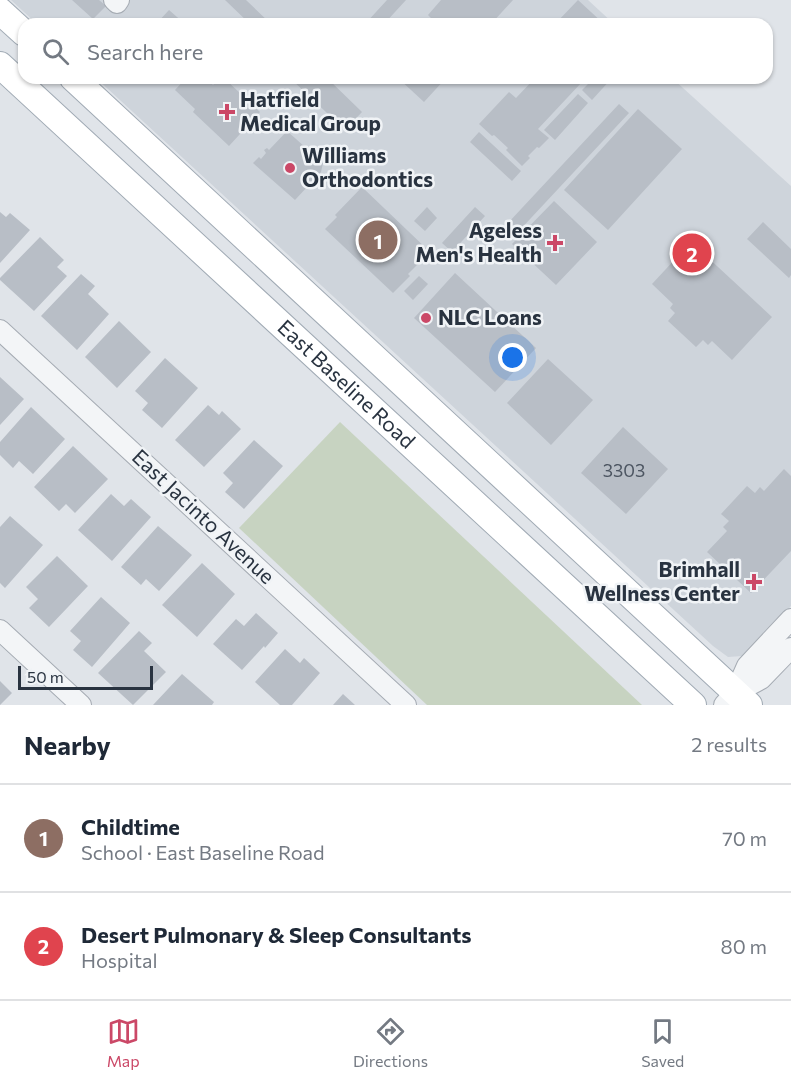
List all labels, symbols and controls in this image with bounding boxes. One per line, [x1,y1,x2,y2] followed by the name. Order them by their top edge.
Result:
[18,18,773,84] search box
[39,35,72,68] icon: search
[87,38,203,65] text: Search here
[240,86,381,135] place label: Hatfield Medical Group
[218,103,236,121] marker: Hatfield Medical Group
[302,142,433,191] place label: Williams Orthodontics
[283,161,297,175] marker: Williams Orthodontics
[416,217,542,266] place label: Ageless Men's Health
[358,218,398,262] pin: 1
[672,230,712,276] pin: 2
[546,234,564,252] marker: Ageless Men's Health
[438,304,542,329] place label: NLC Loans
[419,311,433,325] marker: NLC Loans
[273,314,421,453] street label: East Baseline Road
[498,343,527,372] your location
[128,444,280,588] street label: East Jacinto Avenue
[603,459,645,481] house number: 3303
[584,556,740,605] place label: Brimhall Wellness Center
[745,573,763,591] marker: Brimhall Wellness Center
[18,663,153,690] scale bar
[27,667,64,686] text: 50 m
[24,729,111,760] text: Nearby
[691,732,767,756] text: 2 results
[81,813,180,840] text: Childtime
[39,826,48,850] text: 1
[722,826,767,850] text: 70 m
[81,840,325,864] text: School · East Baseline Road
[81,921,471,948] text: Desert Pulmonary & Sleep Consultants
[38,934,49,958] text: 2
[721,934,767,958] text: 80 m
[81,948,158,972] text: Hospital
[107,1015,140,1070] tab: Map
[353,1015,428,1070] tab: Directions
[641,1015,684,1070] tab: Saved

